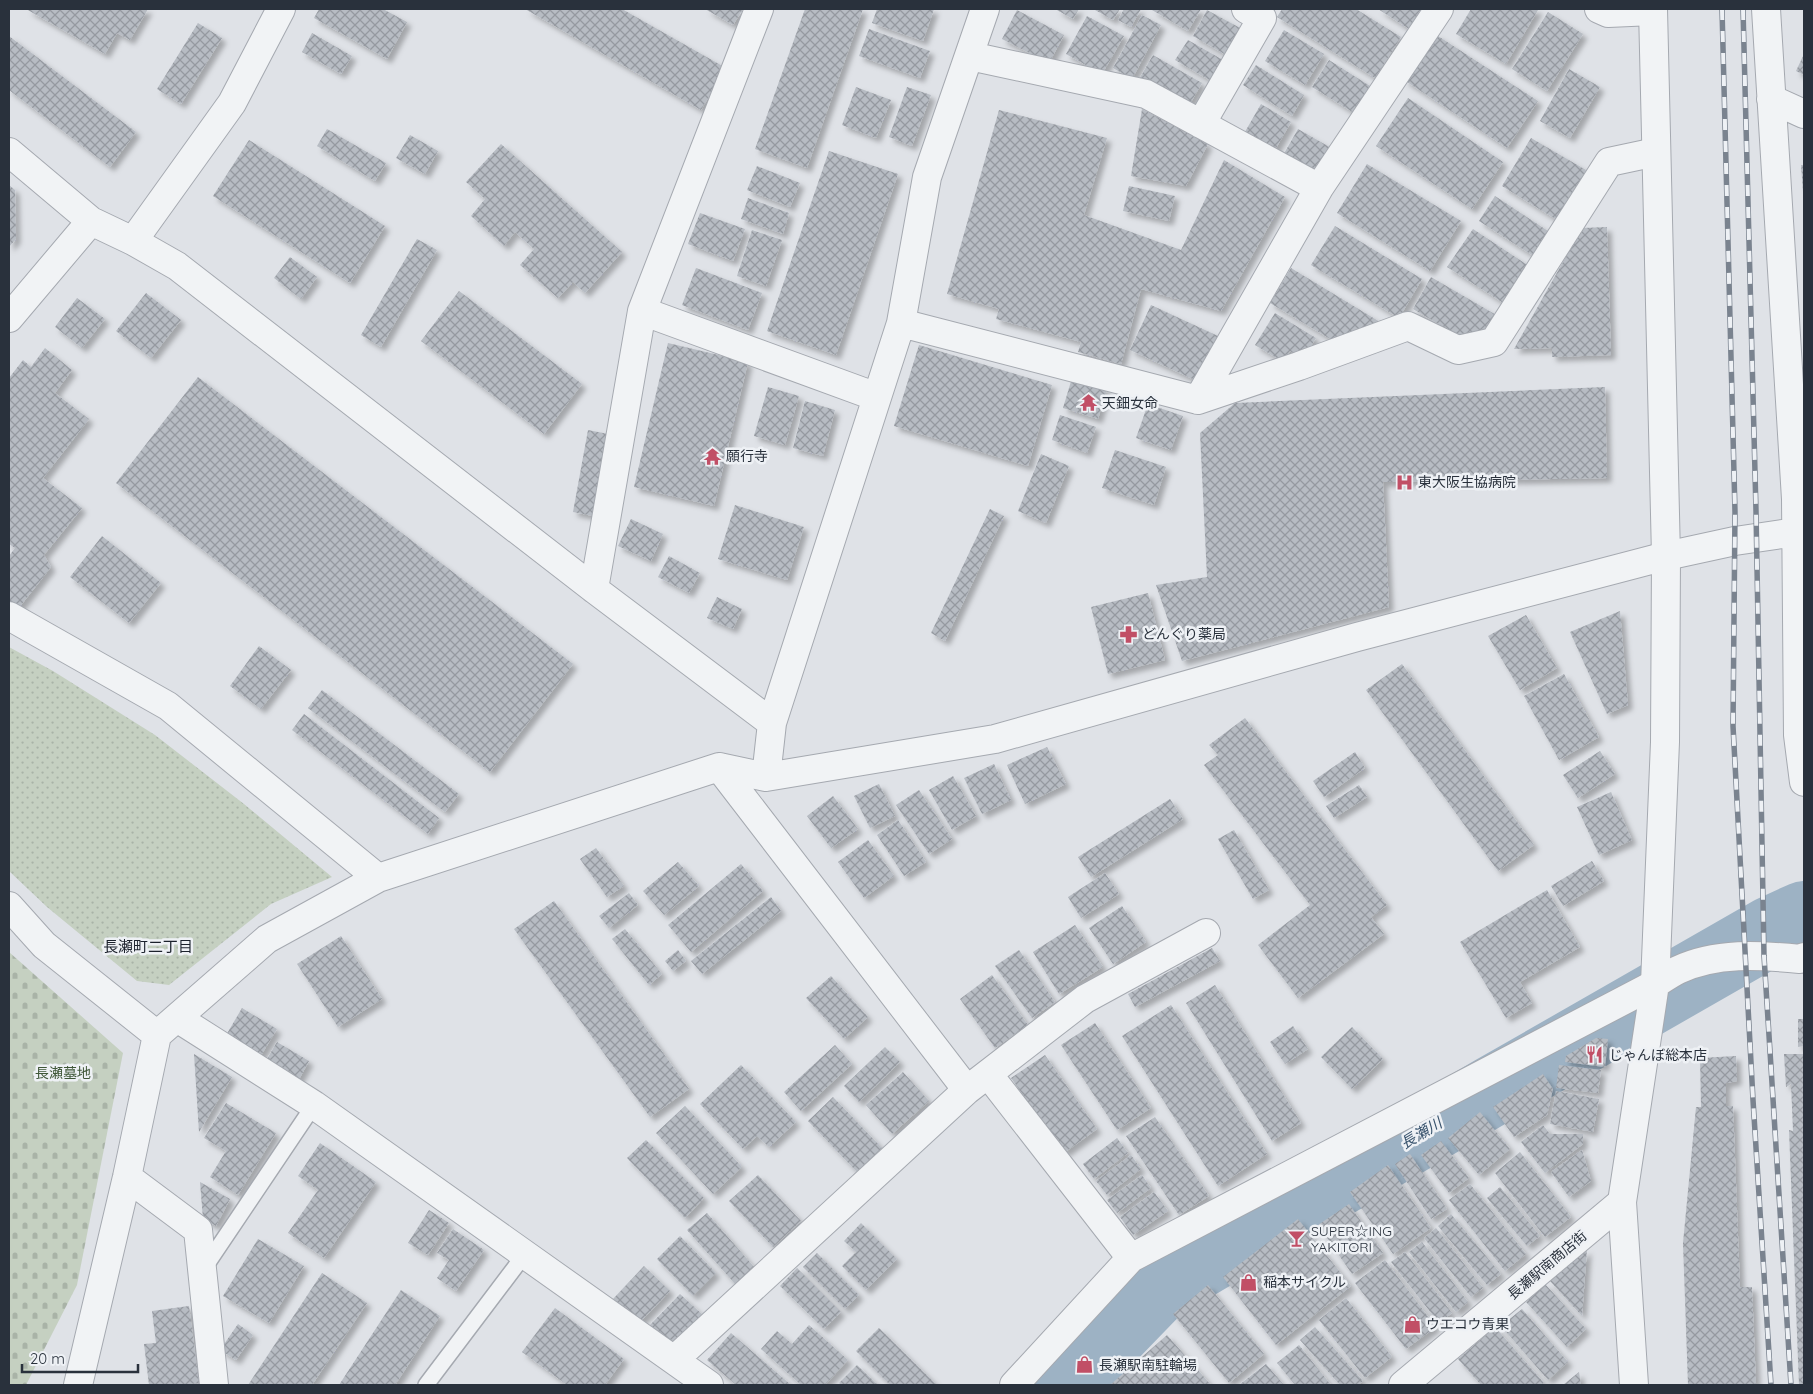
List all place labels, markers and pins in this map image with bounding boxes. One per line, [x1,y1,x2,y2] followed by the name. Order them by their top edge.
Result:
[1078,393,1098,413] temple icon: 天鈿女命
[1102,394,1158,412] place label: 天鈿女命
[702,446,722,466] temple icon: 願行寺
[726,447,768,465] place label: 願行寺
[1394,472,1414,492] hospital icon: 東大阪生協病院
[1418,473,1516,491] place label: 東大阪生協病院
[1118,624,1138,644] pharmacy icon: どんぐり薬局
[1142,625,1226,643] place label: どんぐり薬局
[1585,1045,1605,1065] restaurant icon: じゃんぼ総本店
[1609,1046,1707,1064] place label: じゃんぼ総本店
[1311,1222,1392,1256] place label: SUPER☆ING YAKITORI
[1287,1229,1307,1249] bar icon: SUPER☆ING YAKITORI
[1239,1272,1259,1292] shop icon: 稲本サイクル
[1263,1273,1346,1291] place label: 稲本サイクル
[1402,1314,1422,1334] shop icon: ウエコウ青果
[1426,1315,1509,1333] place label: ウエコウ青果
[1075,1355,1095,1375] shop icon: 長瀬駅南駐輪場
[1099,1356,1197,1374] place label: 長瀬駅南駐輪場

